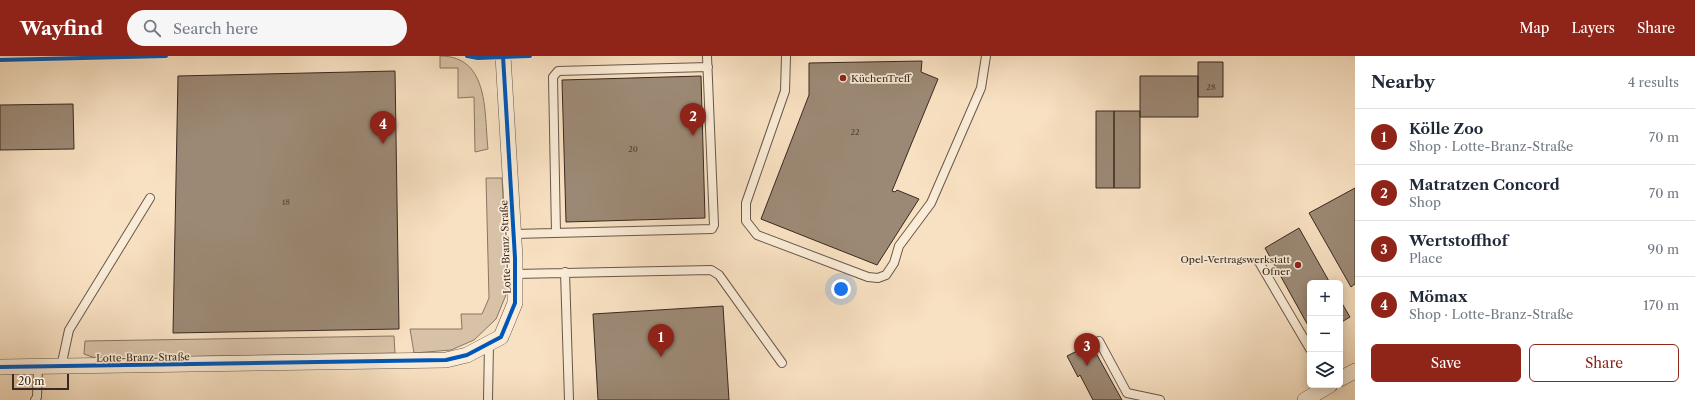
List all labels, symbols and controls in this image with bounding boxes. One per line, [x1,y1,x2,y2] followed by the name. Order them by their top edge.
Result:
[127,10,407,46] search box
[20,17,103,40] text: Wayfind
[141,17,163,39] icon: search
[173,19,258,38] text: Search here
[1519,19,1549,37] text: Map
[1571,19,1615,37] text: Layers
[1637,19,1675,37] text: Share
[851,72,912,85] place label: KüchenTreff
[1371,72,1435,92] text: Nearby
[838,73,848,83] marker: KüchenTreff
[1628,74,1679,90] text: 4 results
[1206,82,1216,92] house number: 28
[680,103,706,136] pin: 2
[370,111,396,144] pin: 4
[1409,119,1483,138] text: Kölle Zoo
[850,127,860,137] house number: 22
[1381,129,1387,145] text: 1
[1649,129,1679,145] text: 70 m
[1409,138,1573,154] text: Shop · Lotte-Branz-Straße
[628,144,638,154] house number: 20
[1409,175,1560,194] text: Matratzen Concord
[1380,185,1388,201] text: 2
[1649,185,1679,201] text: 70 m
[1409,194,1441,210] text: Shop
[282,197,290,207] house number: 18
[497,200,514,294] street label: Lotte-Branz-Straße
[1409,231,1508,250] text: Wertstoffhof
[1380,241,1388,257] text: 3
[1648,241,1679,257] text: 90 m
[1409,250,1442,266] text: Place
[1180,253,1291,278] place label: Opel-Vertragswerkstatt Ofner
[1293,260,1303,270] marker: Opel-Vertragswerkstatt Ofner
[831,279,851,299] your location
[1307,280,1343,388] map controls
[1307,280,1343,316] button: +
[1409,287,1468,306] text: Mömax
[1380,297,1388,313] text: 4
[1643,297,1679,313] text: 170 m
[1409,306,1573,322] text: Shop · Lotte-Branz-Straße
[1307,316,1343,352] button: −
[648,324,674,357] pin: 1
[1074,333,1100,366] pin: 3
[1371,344,1521,382] button: Save
[1529,344,1679,382] button: Share
[96,350,190,365] street label: Lotte-Branz-Straße
[1307,352,1343,388] button: layers
[12,372,69,391] scale bar
[18,374,44,388] text: 20 m

